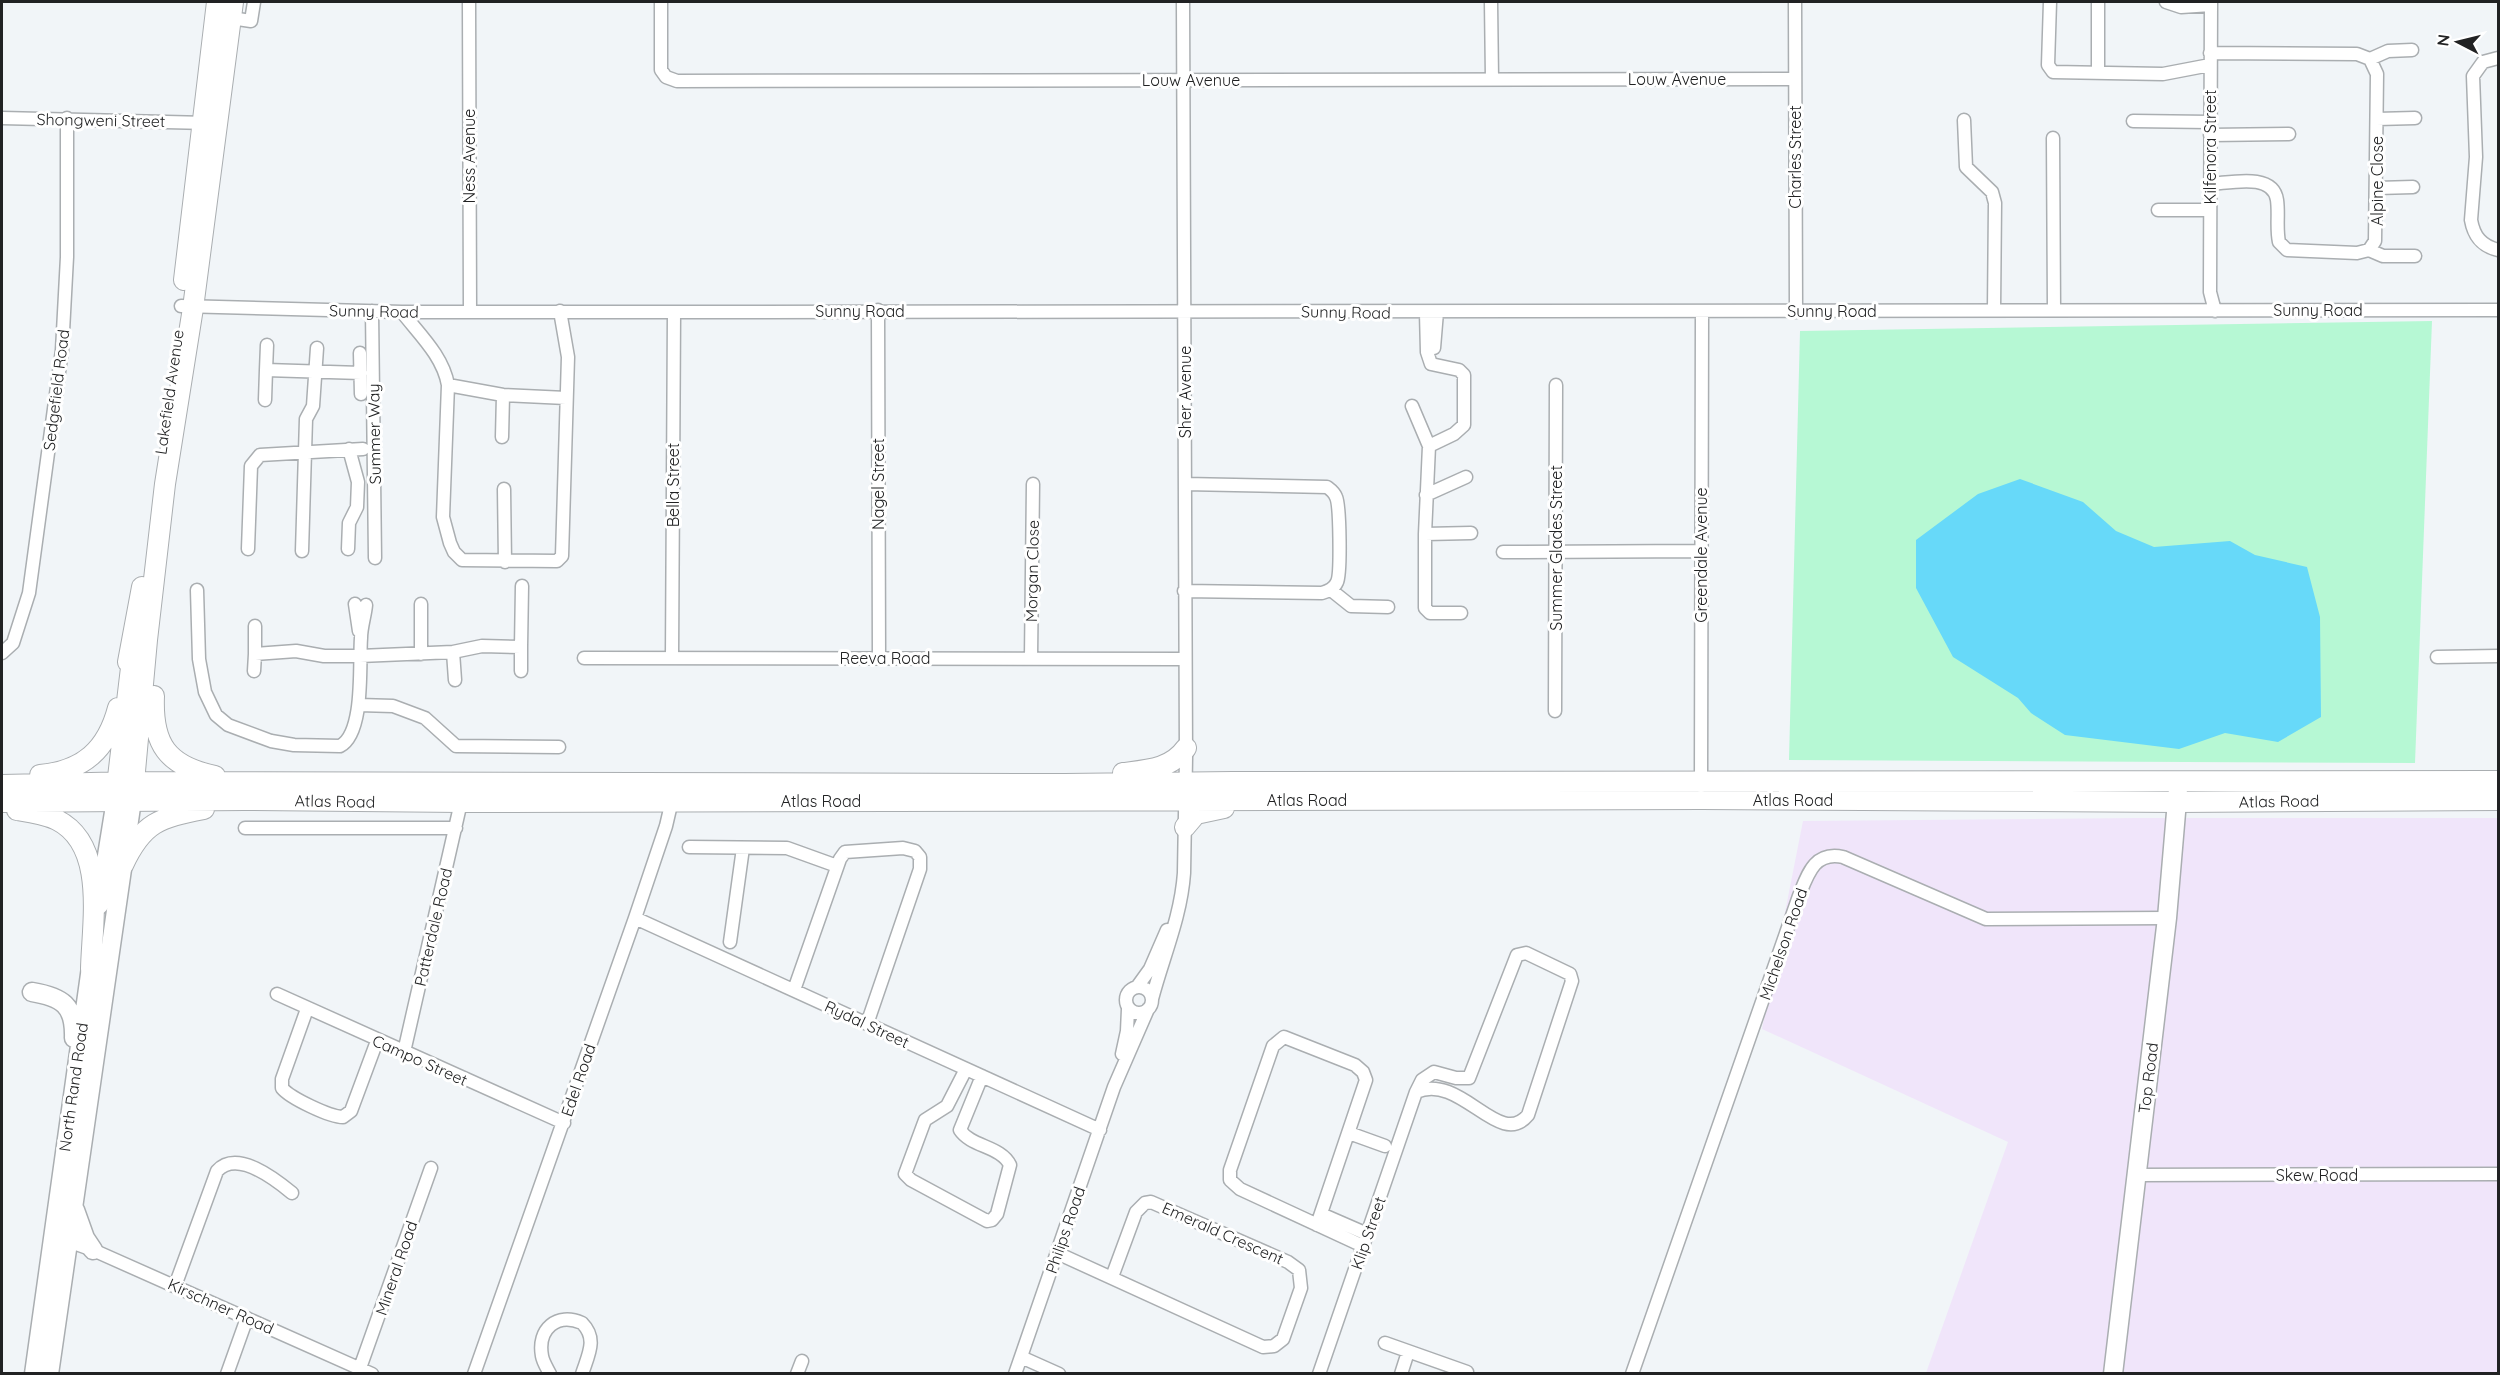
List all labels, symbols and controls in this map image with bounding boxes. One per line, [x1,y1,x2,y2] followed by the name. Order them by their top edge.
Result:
[2428,12,2488,72] north arrow
[2432,33,2454,47] text: N
[1628,69,1726,89] street label: Louw Avenue
[1142,70,1240,90] street label: Louw Avenue
[2200,90,2220,204] street label: Kilfenora Street
[1785,105,1805,209] street label: Charles Street
[36,109,166,131] street label: Shongweni Street
[459,109,479,203] street label: Ness Avenue
[2367,136,2387,226] street label: Alpine Close
[329,300,419,322] street label: Sunny Road
[2273,300,2363,320] street label: Sunny Road
[815,301,905,321] street label: Sunny Road
[1301,301,1391,323] street label: Sunny Road
[1787,301,1877,321] street label: Sunny Road
[39,328,73,452] street label: Sedgefield Road
[150,328,188,456] street label: Lakefield Avenue
[1175,346,1195,438] street label: Sher Avenue
[363,383,385,485] street label: Summer Way
[868,438,888,530] street label: Nagel Street
[663,443,683,527] street label: Bella Street
[1546,465,1566,631] street label: Summer Glades Street
[1691,487,1711,623] street label: Greendale Avenue
[1021,520,1043,622] street label: Morgan Close
[840,648,930,668] street label: Reeva Road
[295,790,375,812] street label: Atlas Road
[1267,790,1347,810] street label: Atlas Road
[1753,790,1833,810] street label: Atlas Road
[2239,790,2319,812] street label: Atlas Road
[781,791,861,811] street label: Atlas Road
[410,866,456,988] street label: Patterdale Road
[1754,885,1812,1003] street label: Michelson Road
[822,996,912,1052] street label: Rydal Street
[54,1021,92,1153] street label: North Rand Road
[369,1030,471,1090] street label: Campo Street
[556,1041,600,1119] street label: Edel Road
[2134,1041,2162,1115] street label: Top Road
[2276,1165,2358,1185] street label: Skew Road
[1041,1184,1089,1276] street label: Philips Road
[1346,1194,1390,1272] street label: Klip Street
[1159,1197,1287,1269] street label: Emerald Crescent
[371,1218,421,1318] street label: Mineral Road
[165,1274,277,1338] street label: Kirschner Road

